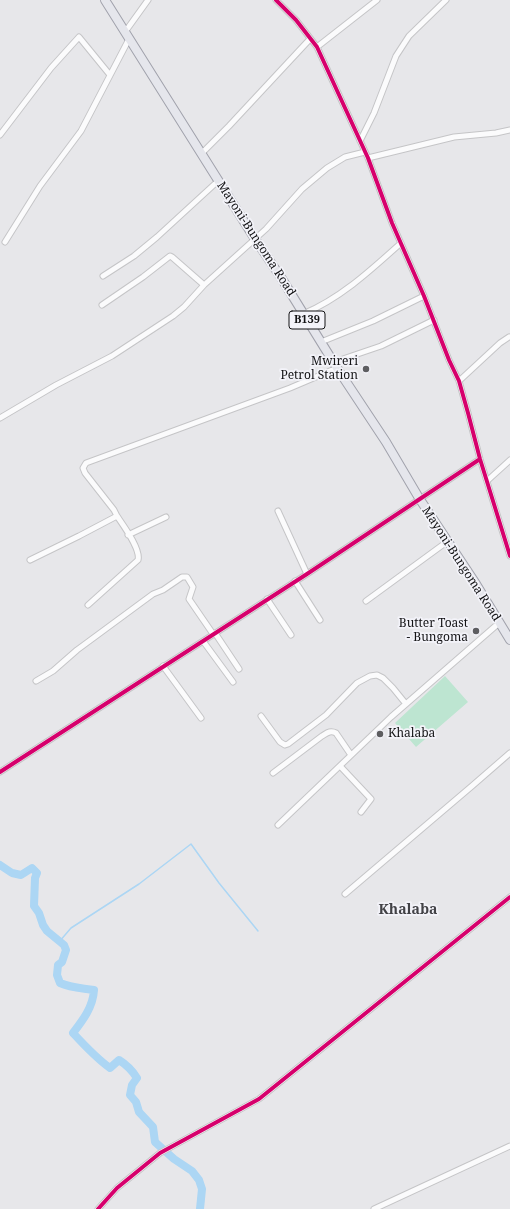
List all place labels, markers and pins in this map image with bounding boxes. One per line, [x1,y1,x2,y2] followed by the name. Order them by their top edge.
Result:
[280,355,358,383] place label: Mwireri Petrol Station
[361,364,371,374] marker: Mwireri Petrol Station
[399,617,468,645] place label: Butter Toast - Bungoma
[471,626,481,636] marker: Butter Toast - Bungoma
[388,727,435,741] place label: Khalaba
[375,729,385,739] marker: Khalaba

